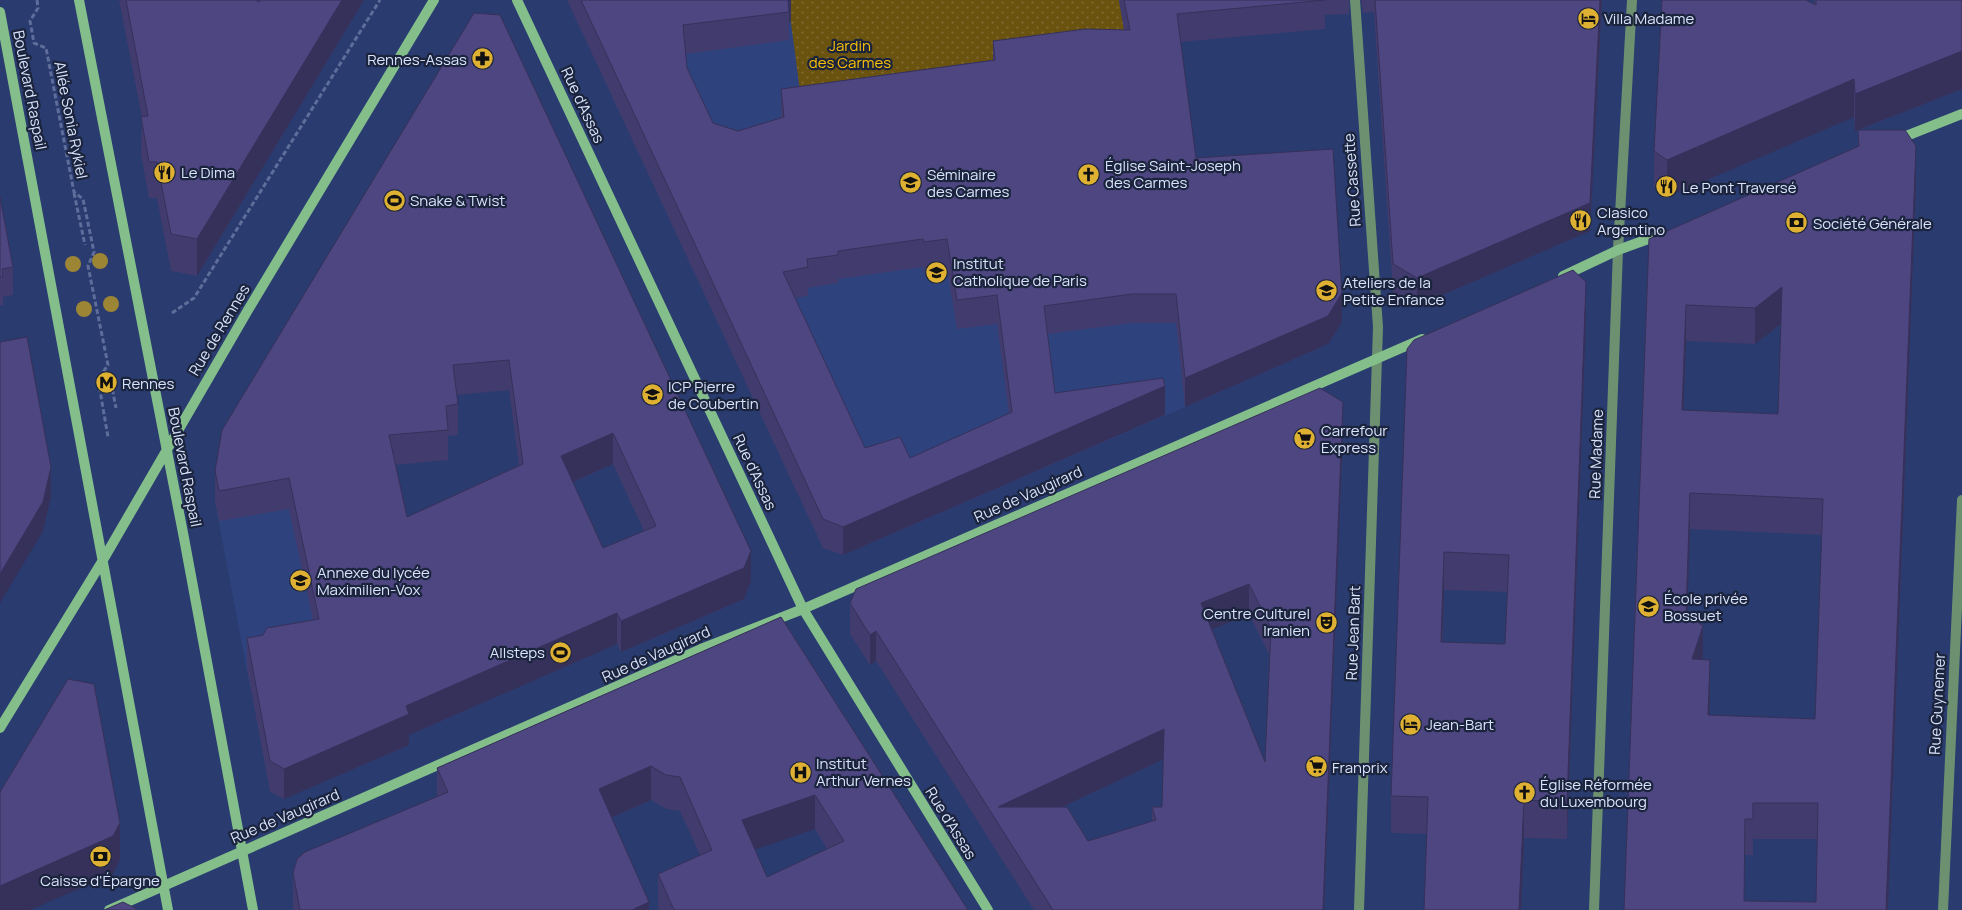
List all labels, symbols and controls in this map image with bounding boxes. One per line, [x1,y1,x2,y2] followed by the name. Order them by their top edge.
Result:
[1576,6,1600,30] hotel icon: Villa Madame
[1604,8,1694,29] place label: Villa Madame
[8,28,52,152] street label: Boulevard Raspail
[809,35,891,73] park label: Jardin des Carmes
[471,47,495,71] pharmacy icon: Rennes-Assas
[367,49,467,70] place label: Rennes-Assas
[49,59,93,181] street label: Allée Sonia Rykiel
[556,63,610,147] street label: Rue d'Assas
[1338,132,1366,227] street label: Rue Cassette
[1105,155,1241,193] place label: Église Saint-Joseph des Carmes
[153,160,177,184] restaurant icon: Le Dima
[181,162,235,183] place label: Le Dima
[1077,162,1101,186] church icon: Église Saint-Joseph des Carmes
[927,164,1009,202] place label: Séminaire des Carmes
[899,171,923,195] school or university icon: Séminaire des Carmes
[1654,175,1678,199] restaurant icon: Le Pont Traversé
[1682,177,1797,198] place label: Le Pont Traversé
[382,188,406,212] sports icon: Snake & Twist
[410,190,505,211] place label: Snake & Twist
[1597,202,1665,240] place label: Clasico Argentino
[1569,209,1593,233] restaurant icon: Clasico Argentino
[1785,211,1809,235] bank icon: Société Générale
[1813,213,1932,234] place label: Société Générale
[953,253,1087,291] place label: Institut Catholique de Paris
[925,260,949,284] school or university icon: Institut Catholique de Paris
[1343,272,1445,310] place label: Ateliers de la Petite Enfance
[1315,279,1339,303] school or university icon: Ateliers de la Petite Enfance
[183,280,255,380] street label: Rue de Rennes
[94,371,118,395] metro station icon: Rennes
[122,373,175,394] place label: Rennes
[668,376,759,414] place label: ICP Pierre de Coubertin
[640,383,664,407] school or university icon: ICP Pierre de Coubertin
[163,405,207,529] street label: Boulevard Raspail
[1584,409,1608,499] street label: Rue Madame
[1321,420,1388,458] place label: Carrefour Express
[1293,427,1317,451] supermarket icon: Carrefour Express
[728,430,782,514] street label: Rue d'Assas
[971,461,1085,527] street label: Rue de Vaugirard
[317,562,430,600] place label: Annexe du lycée Maximilien-Vox
[289,569,313,593] school or university icon: Annexe du lycée Maximilien-Vox
[1341,585,1365,681] street label: Rue Jean Bart
[1664,588,1748,626] place label: École privée Bossuet
[1636,595,1660,619] school or university icon: École privée Bossuet
[1203,603,1310,641] place label: Centre Culturel Iranien
[1314,610,1338,634] theatre icon: Centre Culturel Iranien
[599,621,713,687] street label: Rue de Vaugirard
[549,640,573,664] sports icon: Allsteps
[490,642,545,663] place label: Allsteps
[1924,652,1950,755] street label: Rue Guynemer
[1398,712,1422,736] hotel icon: Jean-Bart
[1426,714,1494,735] place label: Jean-Bart
[816,753,911,791] place label: Institut Arthur Vernes
[1304,755,1328,779] supermarket icon: Franprix
[1332,757,1388,778] place label: Franprix
[788,760,812,784] hospital icon: Institut Arthur Vernes
[1540,774,1652,812] place label: Église Réformée du Luxembourg
[1512,781,1536,805] church icon: Église Réformée du Luxembourg
[920,783,982,863] street label: Rue d'Assas
[227,784,343,848] street label: Rue de Vaugirard
[88,845,112,869] bank icon: Caisse d'Épargne
[40,870,160,891] place label: Caisse d'Épargne

